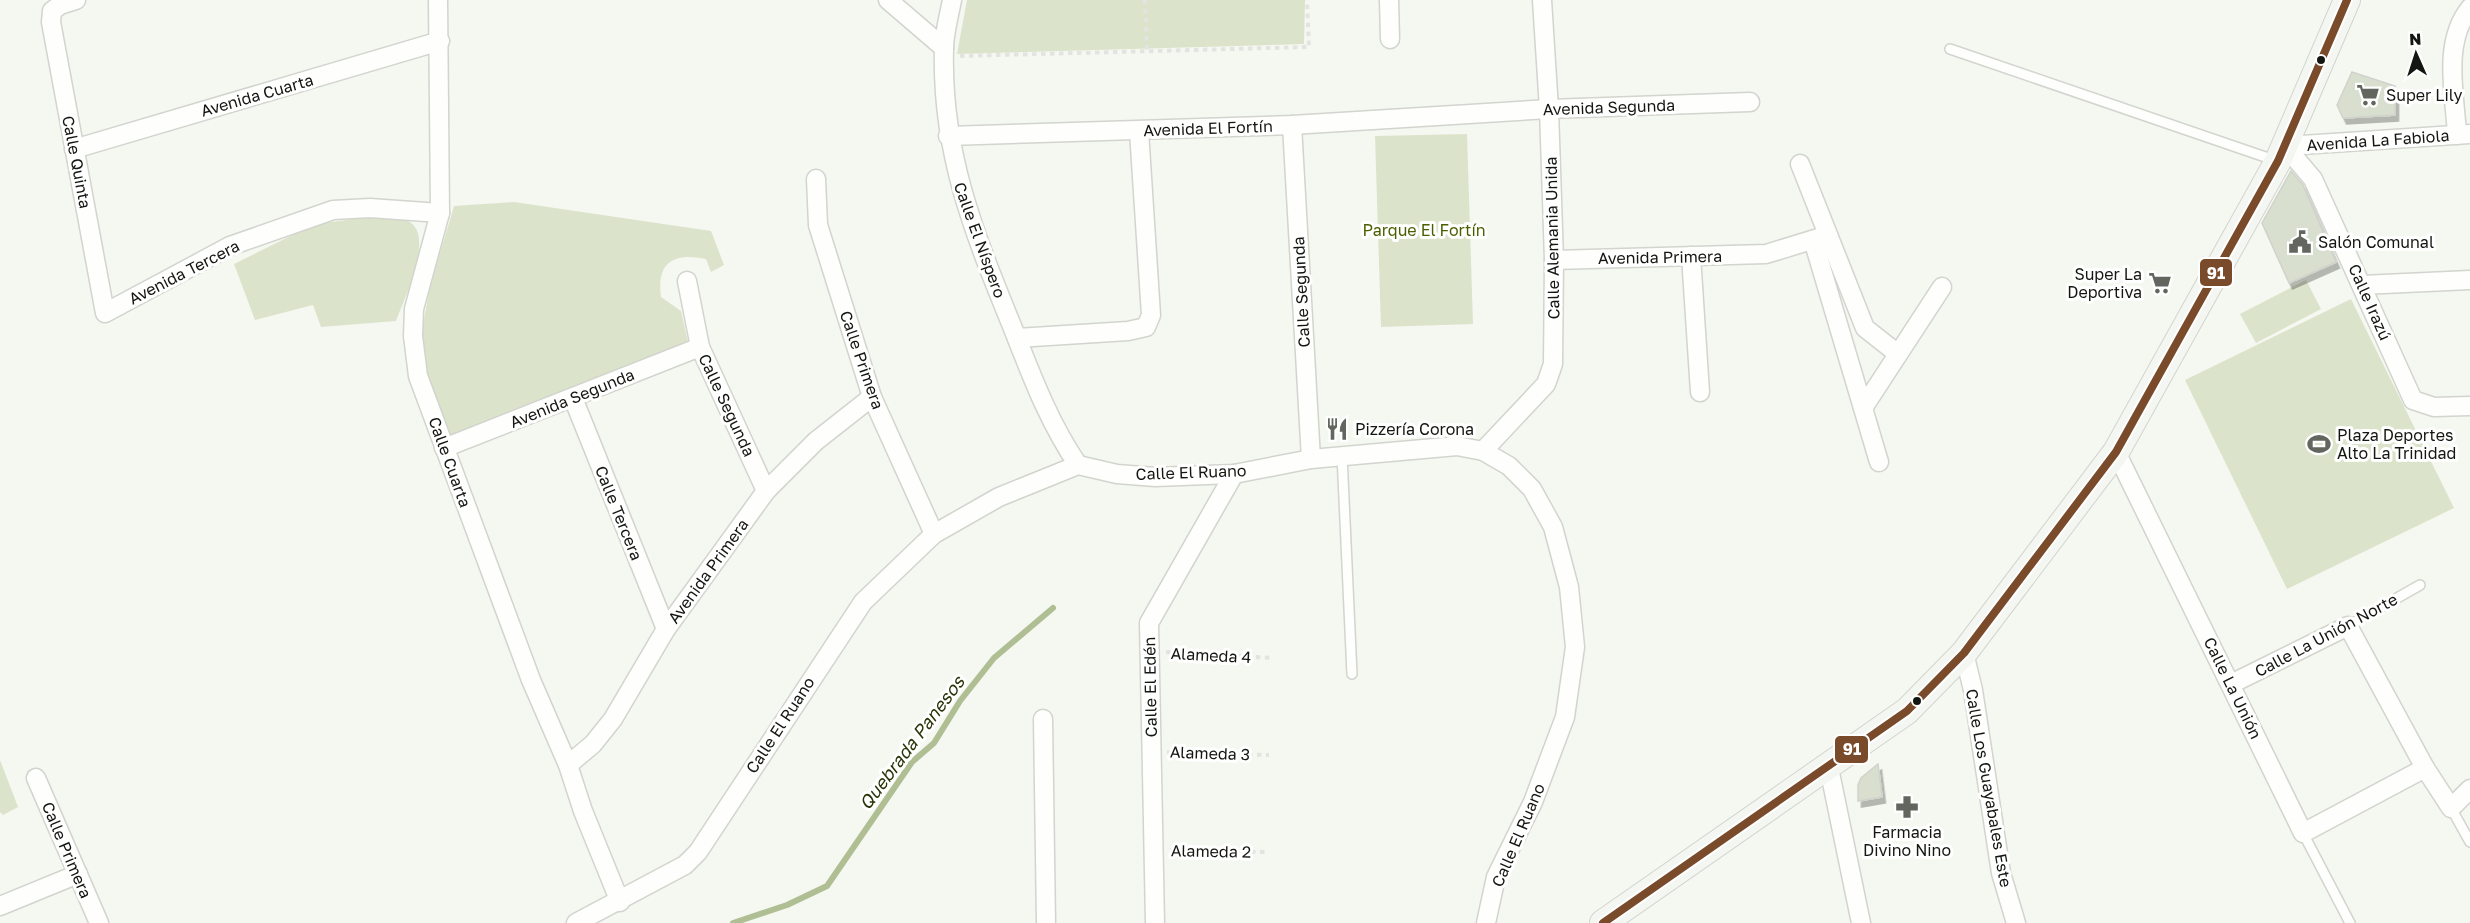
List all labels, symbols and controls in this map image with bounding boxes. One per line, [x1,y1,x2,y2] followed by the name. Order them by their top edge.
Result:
[2386,24,2446,84] north arrow
[2409,29,2422,49] text: N
[2315,54,2327,66] unlabelled marker
[198,69,316,121] street label: Avenida Cuarta
[2355,82,2381,108] supermarket icon: Super Lily
[2386,85,2462,105] place label: Super Lily
[1542,95,1676,119] street label: Avenida Segunda
[58,114,96,210] street label: Calle Quinta
[1143,116,1273,140] street label: Avenida El Fortín
[2306,125,2450,155] street label: Avenida La Fabiola
[1541,156,1563,320] street label: Calle Alemania Unida
[950,179,1010,301] street label: Calle El Níspero
[1362,220,1486,240] park label: Parque El Fortín
[2287,229,2313,255] public building icon: Salón Comunal
[2318,232,2434,252] place label: Salón Comunal
[125,235,243,309] street label: Avenida Tercera
[1288,236,1314,348] street label: Calle Segunda
[1598,246,1722,268] street label: Avenida Primera
[2199,258,2233,287] line badge: 91
[2344,261,2396,343] street label: Calle Irazú
[2207,263,2225,283] text: 91
[2067,264,2142,302] place label: Super La Deportiva
[2147,270,2173,296] supermarket icon: Super La Deportiva
[836,308,888,412] street label: Calle Primera
[694,350,760,460] street label: Calle Segunda
[507,364,637,432] street label: Avenida Segunda
[424,414,476,510] street label: Calle Cuarta
[1324,416,1350,442] restaurant icon: Pizzería Corona
[1355,419,1474,439] place label: Pizzería Corona
[2337,425,2456,463] place label: Plaza Deportes Alto La Trinidad
[2306,431,2332,457] sports icon: Plaza Deportes Alto La Trinidad
[1135,460,1247,484] street label: Calle El Ruano
[591,463,647,563] street label: Calle Tercera
[663,515,753,627] street label: Avenida Primera
[2251,589,2401,681] street label: Calle La Unión Norte
[2200,634,2266,742] street label: Calle La Unión
[1139,636,1161,738] street label: Calle El Edén
[1170,643,1252,667] street label: Alameda 4
[854,670,970,814] water label: Quebrada Panesos
[741,673,819,777] street label: Calle El Ruano
[1962,687,2016,889] street label: Calle Los Guayabales Este
[1911,695,1923,707] unlabelled marker
[1834,735,1869,764] line badge: 91
[1843,739,1861,759] text: 91
[1170,742,1250,764] street label: Alameda 3
[1487,780,1549,890] street label: Calle El Ruano
[1894,794,1920,820] pharmacy icon: Farmacia Divino Nino
[38,799,96,901] street label: Calle Primera
[1863,822,1951,860] place label: Farmacia Divino Nino
[1171,840,1251,862] street label: Alameda 2

